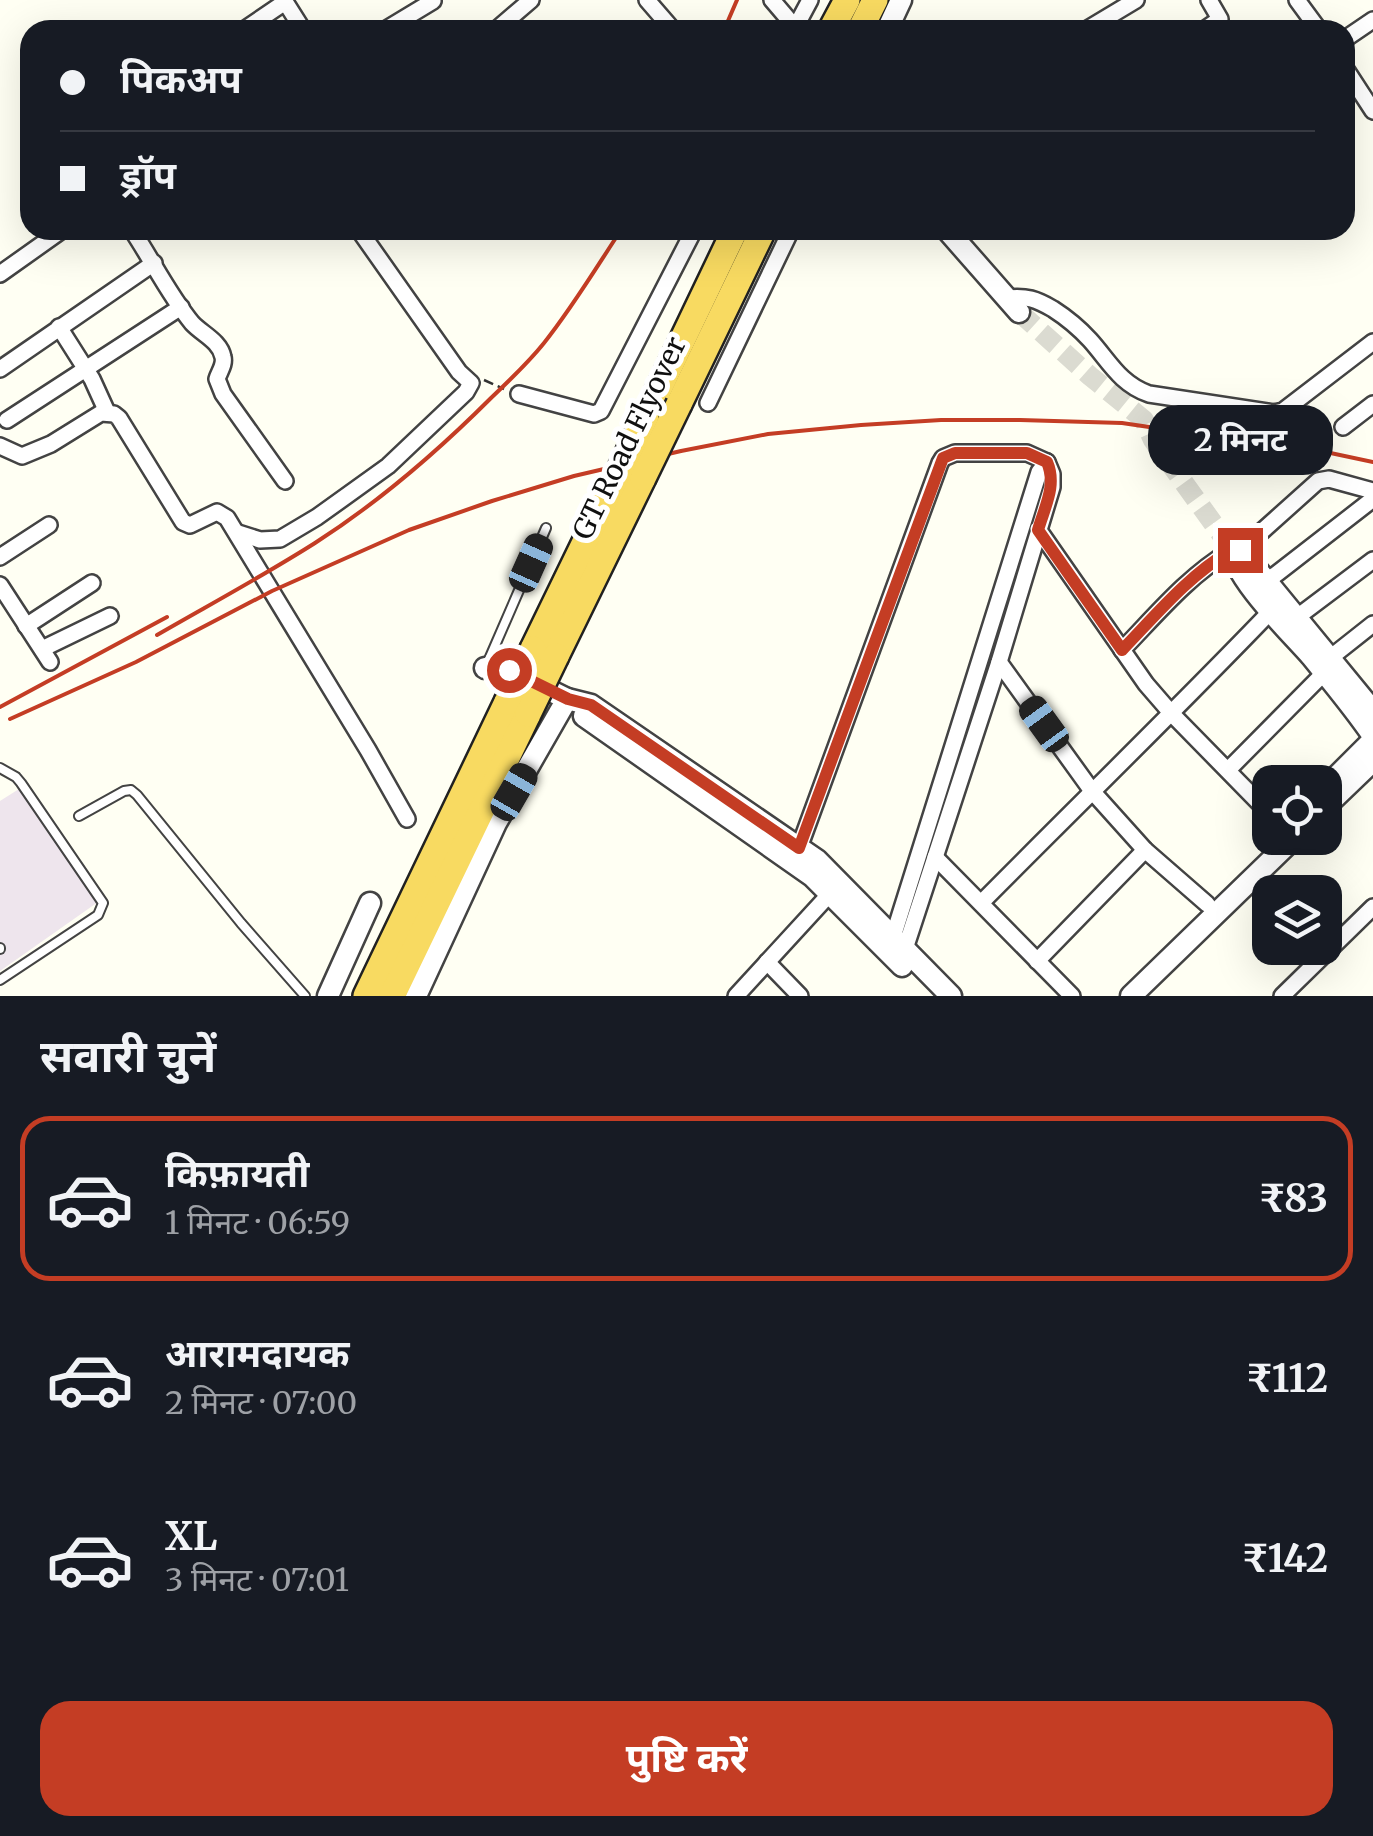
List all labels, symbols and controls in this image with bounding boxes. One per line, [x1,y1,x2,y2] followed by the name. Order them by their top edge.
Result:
[120,56,242,103] text: पिकअप
[120,152,176,199] text: ड्रॉप
[564,331,694,545] street label: GT Road Flyover
[1148,405,1332,475] callout: 2 मिनट
[1194,420,1287,460] text: 2 मिनट
[1218,528,1263,573] route end
[505,529,557,597] car
[487,648,532,693] route start
[1014,691,1074,757] car
[486,759,542,825] car
[1252,765,1342,965] map controls
[1252,765,1342,855] button: locate
[1252,875,1342,965] button: layers
[40,1028,216,1084] text: सवारी चुनें
[165,1150,309,1197] text: किफ़ायती
[45,1154,135,1244] icon: car
[1259,1175,1328,1222] text: ₹83
[165,1203,350,1243] text: 1 मिनट · 06:59
[165,1330,349,1377] text: आरामदायक
[45,1334,135,1424] icon: car
[1246,1355,1328,1402] text: ₹112
[165,1383,357,1423] text: 2 मिनट · 07:00
[165,1513,217,1560] text: XL
[45,1514,135,1604] icon: car
[1242,1535,1328,1582] text: ₹142
[165,1560,349,1600] text: 3 मिनट · 07:01
[40,1701,1333,1816] button: पुष्टि करें

